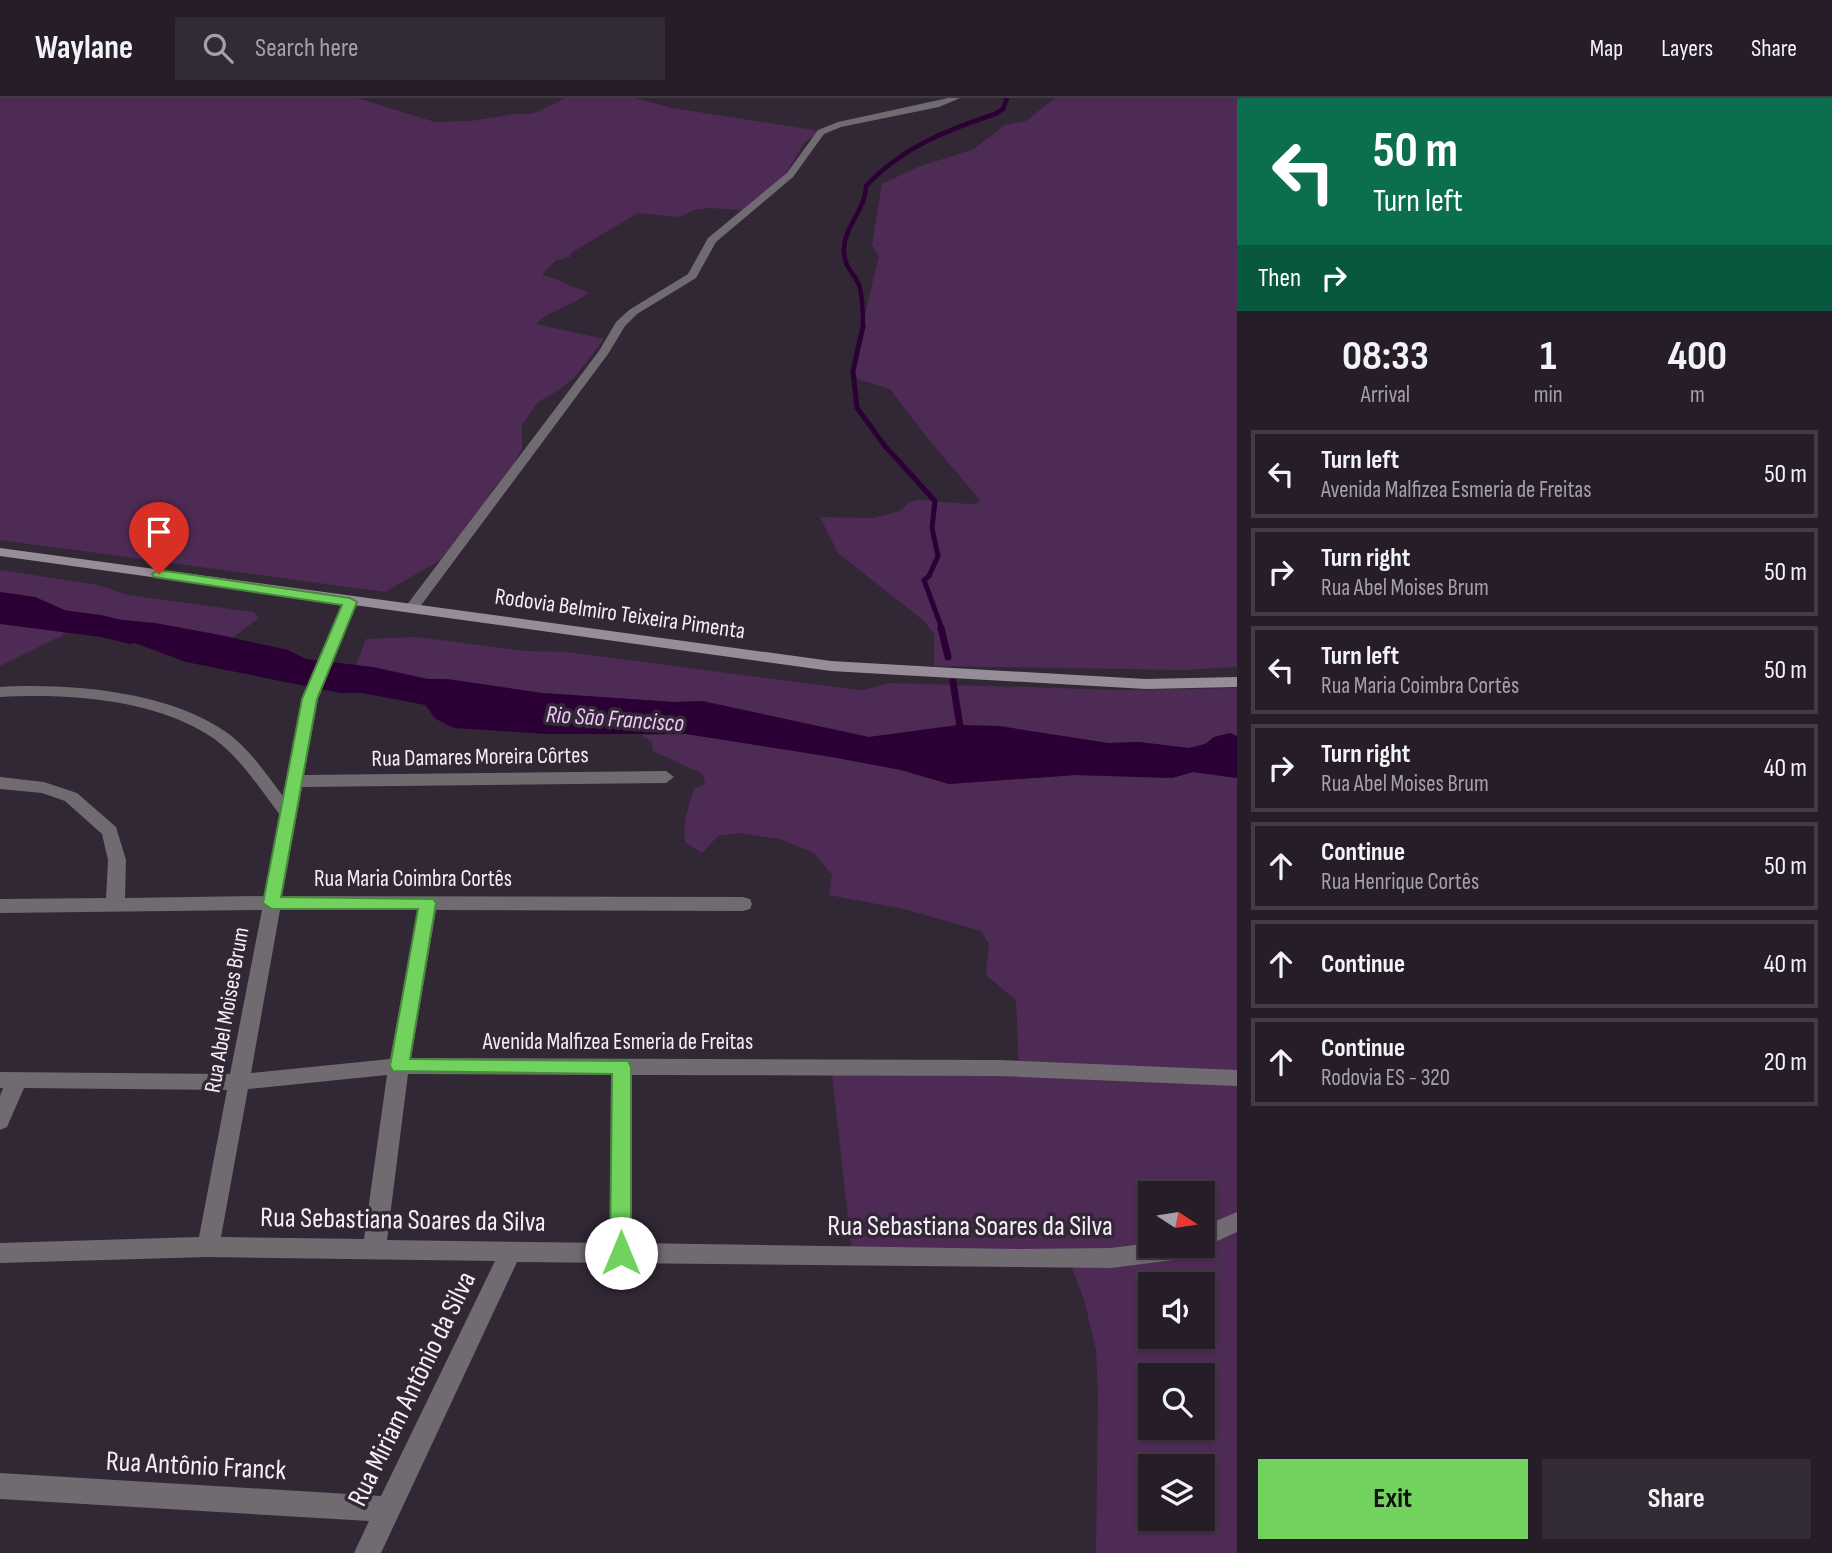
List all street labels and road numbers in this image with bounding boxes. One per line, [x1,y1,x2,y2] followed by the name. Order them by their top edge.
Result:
[493,583,747,645] street label: Rodovia Belmiro Teixeira Pimenta
[371,741,589,773] street label: Rua Damares Moreira Côrtes
[314,865,512,893] street label: Rua Maria Coimbra Cortês
[199,925,255,1095] street label: Rua Abel Moises Brum
[482,1028,753,1056] street label: Avenida Malfizea Esmeria de Freitas
[260,1201,546,1239] street label: Rua Sebastiana Soares da Silva
[827,1210,1113,1243] street label: Rua Sebastiana Soares da Silva
[341,1266,483,1512] street label: Rua Miriam Antônio da Silva
[105,1445,287,1487] street label: Rua Antônio Franck

